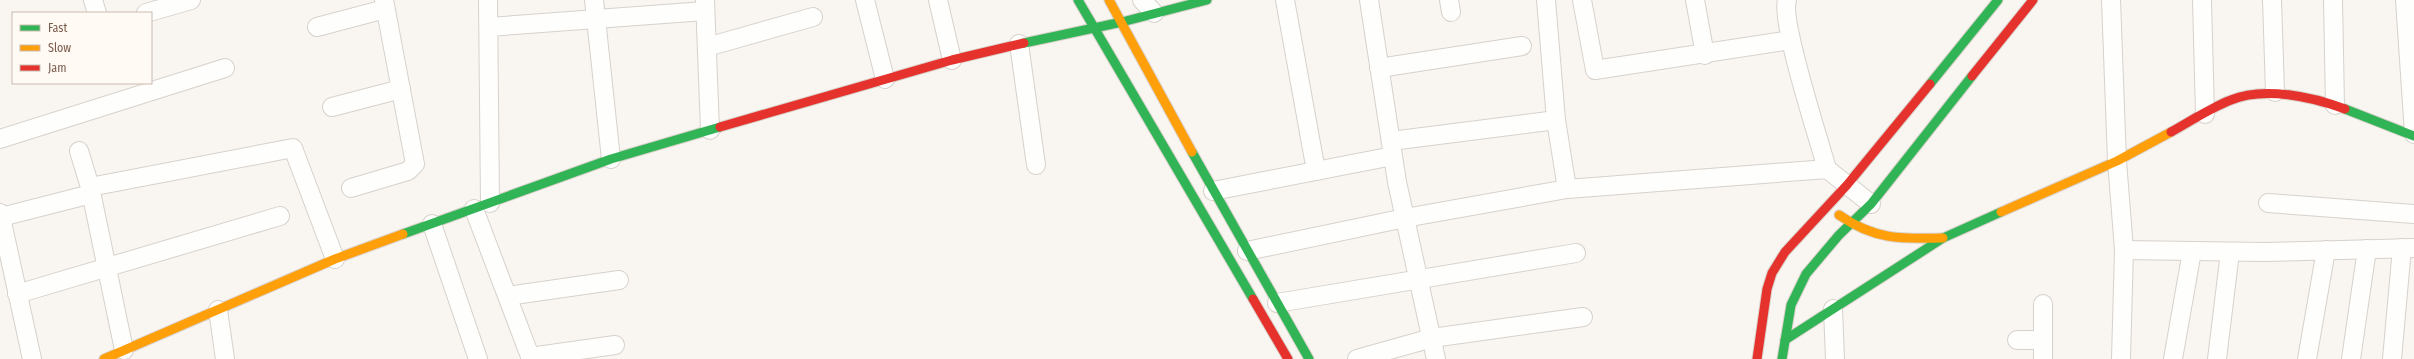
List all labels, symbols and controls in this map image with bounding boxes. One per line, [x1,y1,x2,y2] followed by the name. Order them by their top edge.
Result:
[12,12,152,84] legend
[48,21,67,35] text: Fast
[48,41,71,55] text: Slow
[48,61,66,75] text: Jam

